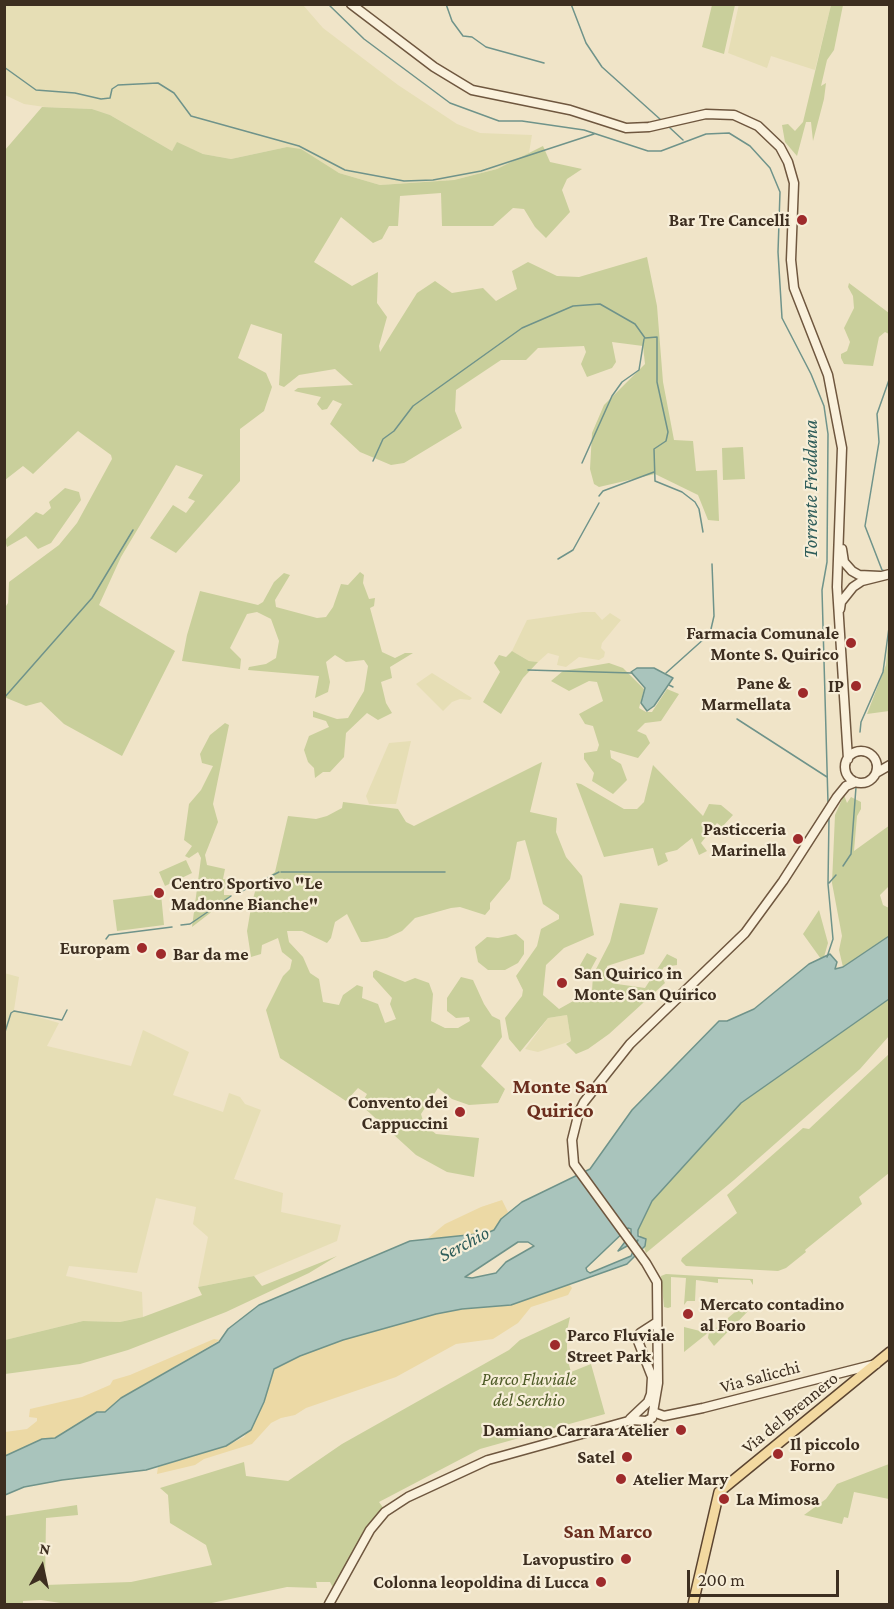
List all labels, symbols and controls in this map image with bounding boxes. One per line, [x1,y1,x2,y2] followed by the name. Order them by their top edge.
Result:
[669,209,790,231] place label: Bar Tre Cancelli
[795,213,809,227] marker: Bar Tre Cancelli
[799,420,823,558] water label: Torrente Freddana
[686,622,839,664] place label: Farmacia Comunale Monte S. Quirico
[844,636,858,650] marker: Farmacia Comunale Monte S. Quirico
[701,672,791,714] place label: Pane & Marmellata
[828,675,844,697] place label: IP
[849,679,863,693] marker: IP
[796,686,810,700] marker: Pane & Marmellata
[703,818,786,860] place label: Pasticceria Marinella
[791,832,805,846] marker: Pasticceria Marinella
[171,872,322,914] place label: Centro Sportivo "Le Madonne Bianche"
[152,886,166,900] marker: Centro Sportivo "Le Madonne Bianche"
[60,937,130,959] place label: Europam
[135,941,149,955] marker: Europam
[173,943,249,965] place label: Bar da me
[154,947,168,961] marker: Bar da me
[574,962,717,1004] place label: San Quirico in Monte San Quirico
[555,976,569,990] marker: San Quirico in Monte San Quirico
[512,1074,608,1124] district label: Monte San Quirico
[348,1091,448,1134] place label: Convento dei Cappuccini
[453,1105,467,1119] marker: Convento dei Cappuccini
[434,1221,494,1267] water label: Serchio
[700,1293,844,1336] place label: Mercato contadino al Foro Boario
[681,1307,695,1321] marker: Mercato contadino al Foro Boario
[567,1324,674,1366] place label: Parco Fluviale Street Park
[548,1338,562,1352] marker: Parco Fluviale Street Park
[718,1356,802,1398] street label: Via Salicchi
[482,1368,576,1410] park label: Parco Fluviale del Serchio
[737,1368,843,1458] street label: Via del Brennero
[483,1419,669,1441] place label: Damiano Carrara Atelier
[674,1423,688,1437] marker: Damiano Carrara Atelier
[790,1433,860,1476] place label: Il piccolo Forno
[577,1446,615,1468] place label: Satel
[771,1447,785,1461] marker: Il piccolo Forno
[620,1450,634,1464] marker: Satel
[633,1468,728,1490] place label: Atelier Mary
[614,1472,628,1486] marker: Atelier Mary
[736,1488,820,1510] place label: La Mimosa
[717,1492,731,1506] marker: La Mimosa
[564,1520,652,1544] district label: San Marco
[12,1537,72,1597] north arrow
[38,1539,52,1558] text: N
[523,1548,614,1570] place label: Lavopustiro
[619,1552,633,1566] marker: Lavopustiro
[690,1558,842,1596] scale bar
[698,1570,745,1590] text: 200 m
[373,1571,589,1593] place label: Colonna leopoldina di Lucca
[594,1575,608,1589] marker: Colonna leopoldina di Lucca

